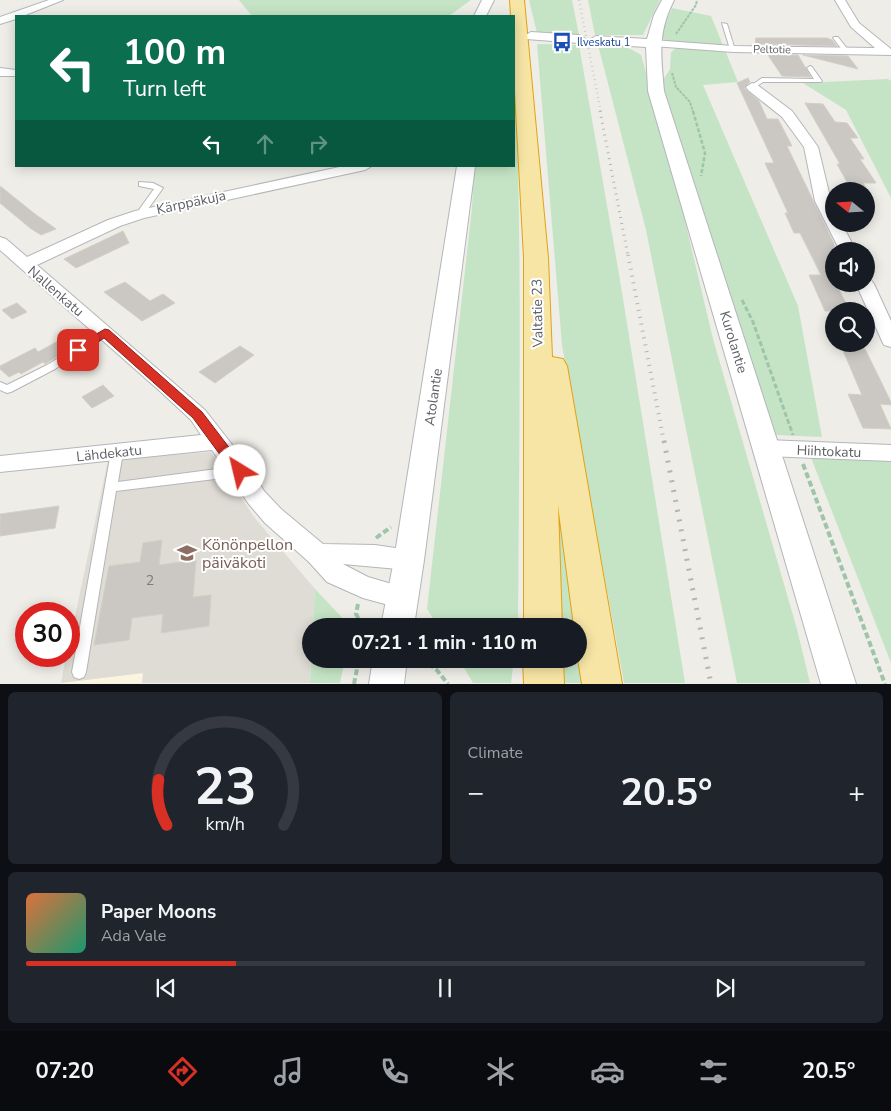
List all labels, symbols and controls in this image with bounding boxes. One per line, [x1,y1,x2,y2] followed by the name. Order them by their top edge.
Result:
[123,29,226,76] text: 100 m
[551,31,573,53] bus stop icon: Ilveskatu 1
[40,35,105,100] icon: left
[577,35,630,50] place label: Ilveskatu 1
[753,42,791,57] street label: Peltotie
[123,74,206,104] text: Turn left
[198,130,226,158] icon: left
[251,130,279,158] icon: ahead
[304,130,332,158] icon: right
[825,182,875,232] north arrow
[825,182,875,352] map controls
[155,186,228,219] street label: Kärppäkuja
[825,242,875,292] button: sound
[24,262,88,321] street label: Nallenkatu
[527,279,548,348] street label: Valtatie 23
[825,302,875,352] button: search
[715,309,752,376] street label: Kurolantie
[57,329,99,371] pin
[64,336,92,364] icon: arrive
[420,367,447,427] street label: Atolantie
[75,441,143,466] street label: Lähdekatu
[796,441,862,462] street label: Hiihtokatu
[213,444,265,496] position arrow
[202,534,293,574] place label: Könönpellon päiväkoti
[176,542,198,564] school or university icon: Könönpellon päiväkoti
[146,571,154,590] house number: 2
[15,602,80,667] speed limit sign: 30
[352,630,537,656] text: 07:21 · 1 min · 110 m
[468,742,523,764] text: Climate
[194,751,256,822] text: 23
[620,767,712,818] text: 20.5°
[468,774,484,812] text: −
[848,774,865,812] text: +
[205,812,244,836] text: km/h
[101,899,216,925] text: Paper Moons
[101,925,166,947] text: Ada Vale
[152,974,180,1002] icon: previous
[431,974,459,1002] icon: pause
[711,974,739,1002] icon: next
[165,1054,200,1089] icon: directions
[271,1054,306,1089] icon: music
[377,1054,412,1089] icon: phone
[483,1054,518,1089] icon: climate
[590,1054,625,1089] icon: car
[696,1054,731,1089] icon: filters
[36,1056,94,1086] text: 07:20
[802,1056,855,1086] text: 20.5°

